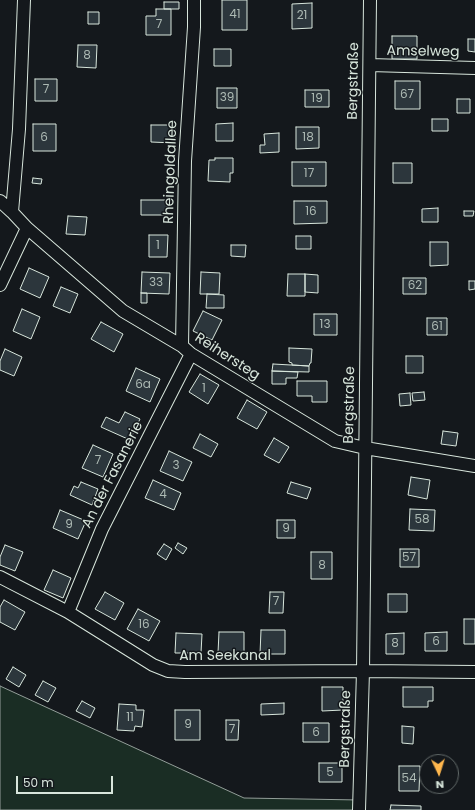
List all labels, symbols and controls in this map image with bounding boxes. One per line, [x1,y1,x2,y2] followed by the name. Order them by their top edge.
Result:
[229,8,241,22] house number: 41
[297,9,307,23] house number: 21
[156,18,162,32] house number: 7
[345,42,363,120] street label: Bergstraße
[386,43,460,61] street label: Amselweg
[83,49,91,63] house number: 8
[43,83,49,97] house number: 7
[400,88,414,102] house number: 67
[220,91,234,105] house number: 39
[311,92,323,106] house number: 19
[161,120,181,224] street label: Rheingoldallee
[40,131,48,145] house number: 6
[302,131,314,145] house number: 18
[304,167,314,181] house number: 17
[305,205,317,219] house number: 16
[156,239,160,253] house number: 1
[149,276,163,290] house number: 33
[408,279,422,293] house number: 62
[320,318,330,332] house number: 13
[431,320,443,334] house number: 61
[191,330,263,384] street label: Reihersteg
[341,366,359,444] street label: Bergstraße
[135,378,151,392] house number: 6a
[202,382,206,396] house number: 1
[79,419,147,531] street label: An der Fasanerie
[95,454,101,468] house number: 7
[172,459,180,473] house number: 3
[159,488,167,502] house number: 4
[414,513,430,527] house number: 58
[65,518,73,532] house number: 9
[282,522,290,536] house number: 9
[402,551,416,565] house number: 57
[318,559,326,573] house number: 8
[273,595,279,609] house number: 7
[138,618,150,632] house number: 16
[432,635,440,649] house number: 6
[391,637,399,651] house number: 8
[179,648,271,664] street label: Am Seekanal
[337,690,355,768] street label: Bergstraße
[126,711,134,725] house number: 11
[184,718,192,732] house number: 9
[229,723,235,737] house number: 7
[312,726,320,740] house number: 6
[419,754,459,794] north arrow
[326,766,334,780] house number: 5
[18,768,115,794] scale bar
[401,772,417,786] house number: 54
[23,774,54,791] text: 50 m
[435,777,444,793] text: N

